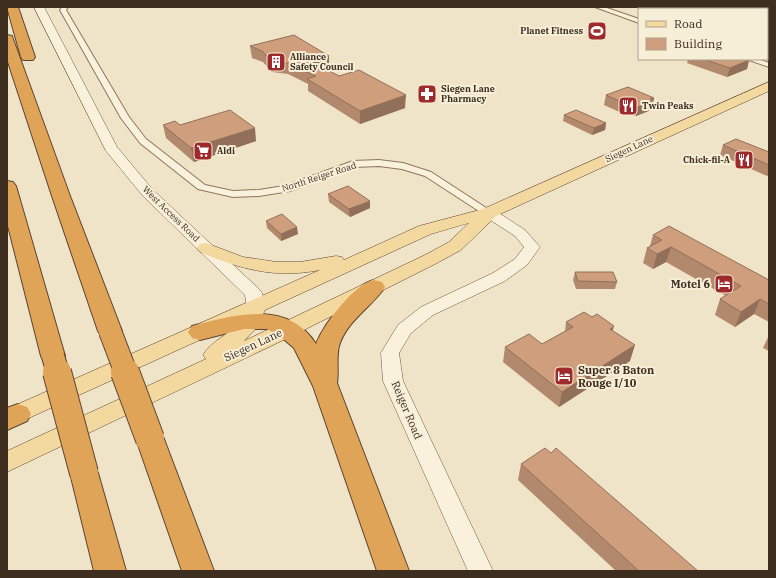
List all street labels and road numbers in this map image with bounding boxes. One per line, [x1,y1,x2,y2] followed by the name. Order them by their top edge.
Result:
[603,133,655,164] street label: Siegen Lane
[280,159,358,194] street label: North Reiger Road
[141,184,203,244] street label: West Access Road
[222,325,284,365] street label: Siegen Lane
[388,379,426,442] street label: Reiger Road

